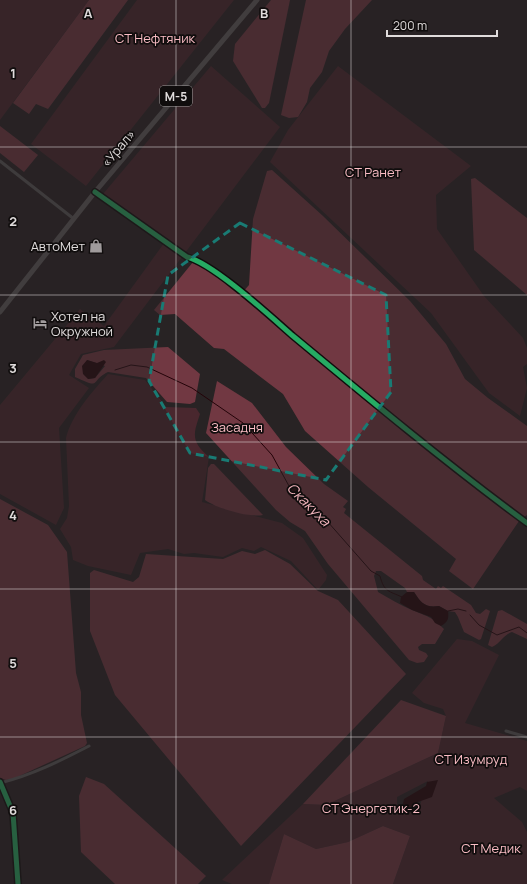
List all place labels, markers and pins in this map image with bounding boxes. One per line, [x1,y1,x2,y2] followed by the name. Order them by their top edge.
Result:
[31,237,85,255] place label: АвтоМет
[88,238,104,254] shop icon: АвтоМет
[51,307,113,340] place label: Хотел на Окружной
[32,315,48,331] hotel icon: Хотел на Окружной

